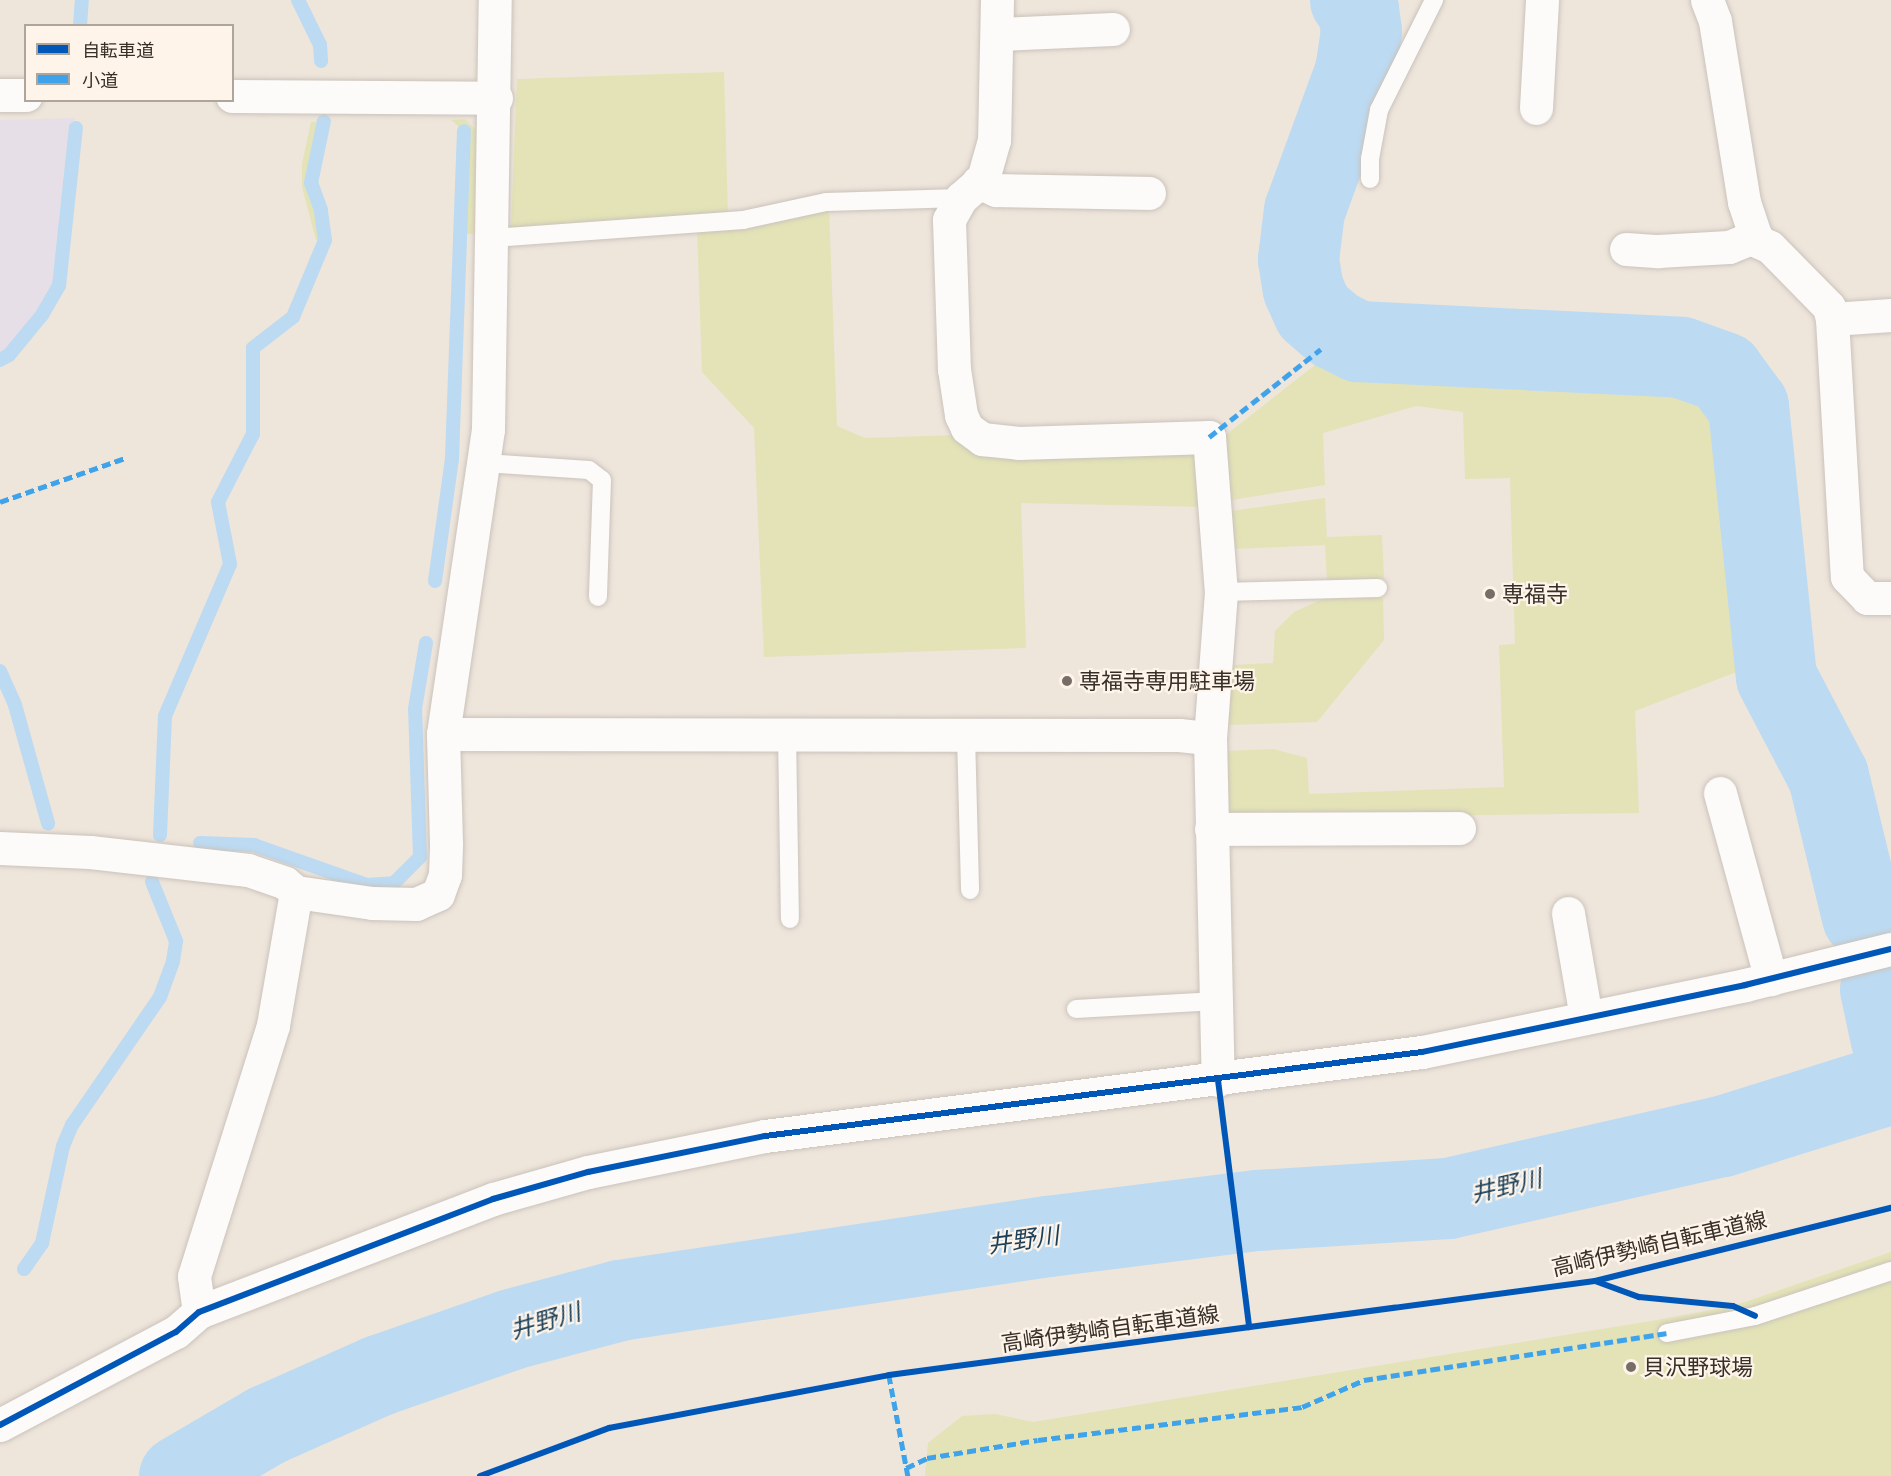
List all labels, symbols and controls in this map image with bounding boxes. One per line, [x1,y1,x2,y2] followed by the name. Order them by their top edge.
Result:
[24,24,234,102] legend
[82,39,154,61] text: 自転車道
[82,69,118,91] text: 小道
[1502,581,1568,607] place label: 専福寺
[1483,587,1497,601] marker: 専福寺
[1079,668,1255,694] place label: 専福寺専用駐車場
[1060,674,1074,688] marker: 専福寺専用駐車場
[1468,1163,1544,1207] water label: 井野川
[1549,1205,1769,1281] street label: 高崎伊勢崎自転車道線
[985,1220,1061,1258] water label: 井野川
[506,1296,584,1344] water label: 井野川
[999,1300,1221,1356] street label: 高崎伊勢崎自転車道線
[1643,1354,1753,1380] place label: 貝沢野球場
[1624,1360,1638,1374] marker: 貝沢野球場

